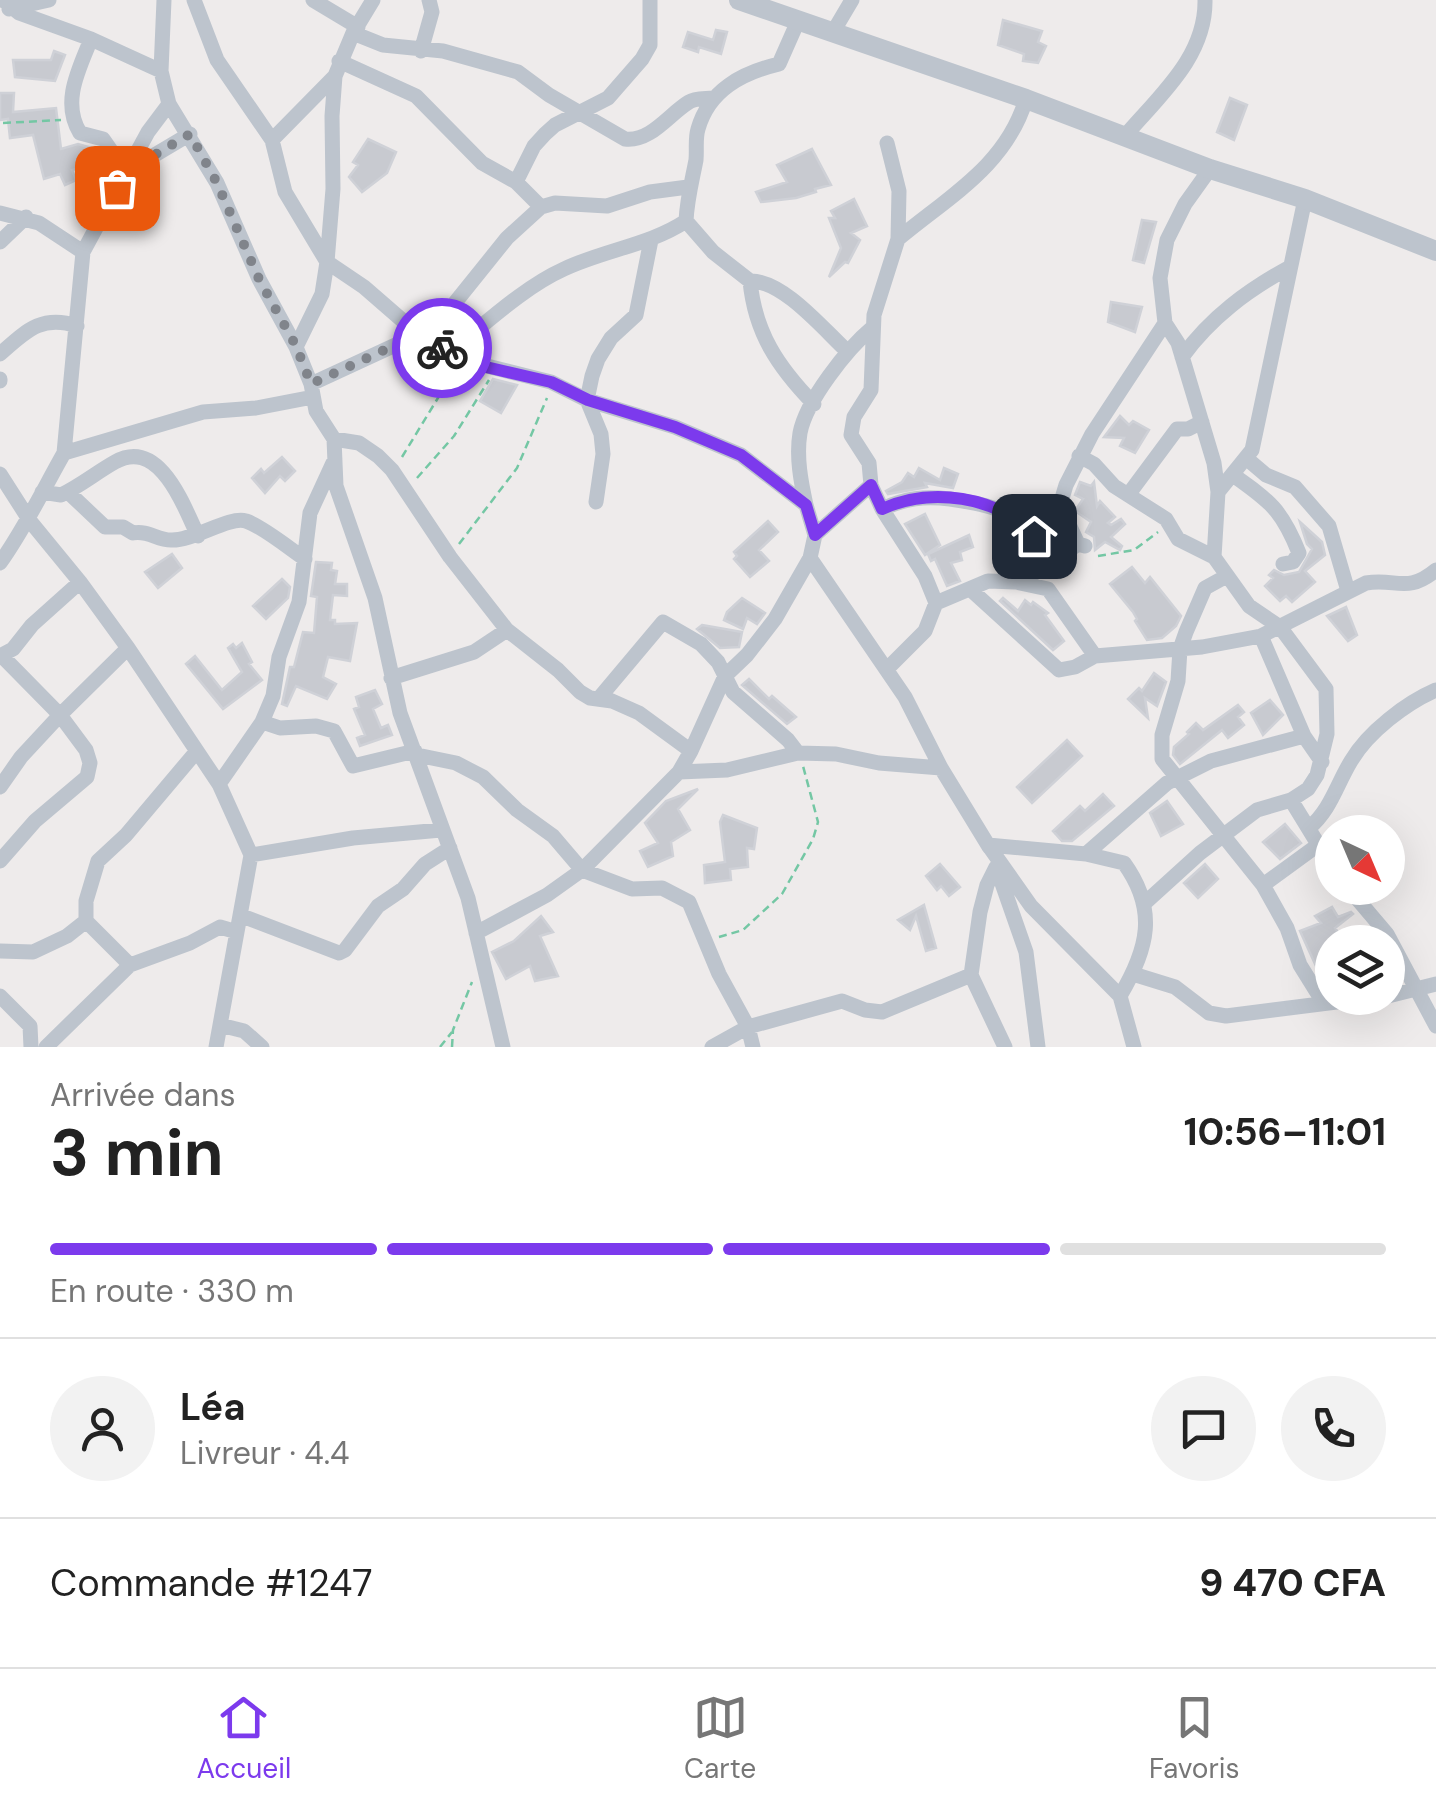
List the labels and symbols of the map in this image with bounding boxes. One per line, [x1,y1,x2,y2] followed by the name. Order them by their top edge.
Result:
[75,146,160,231] pin
[392,298,492,398] courier
[992,494,1077,579] pin
[1315,815,1405,905] north arrow

